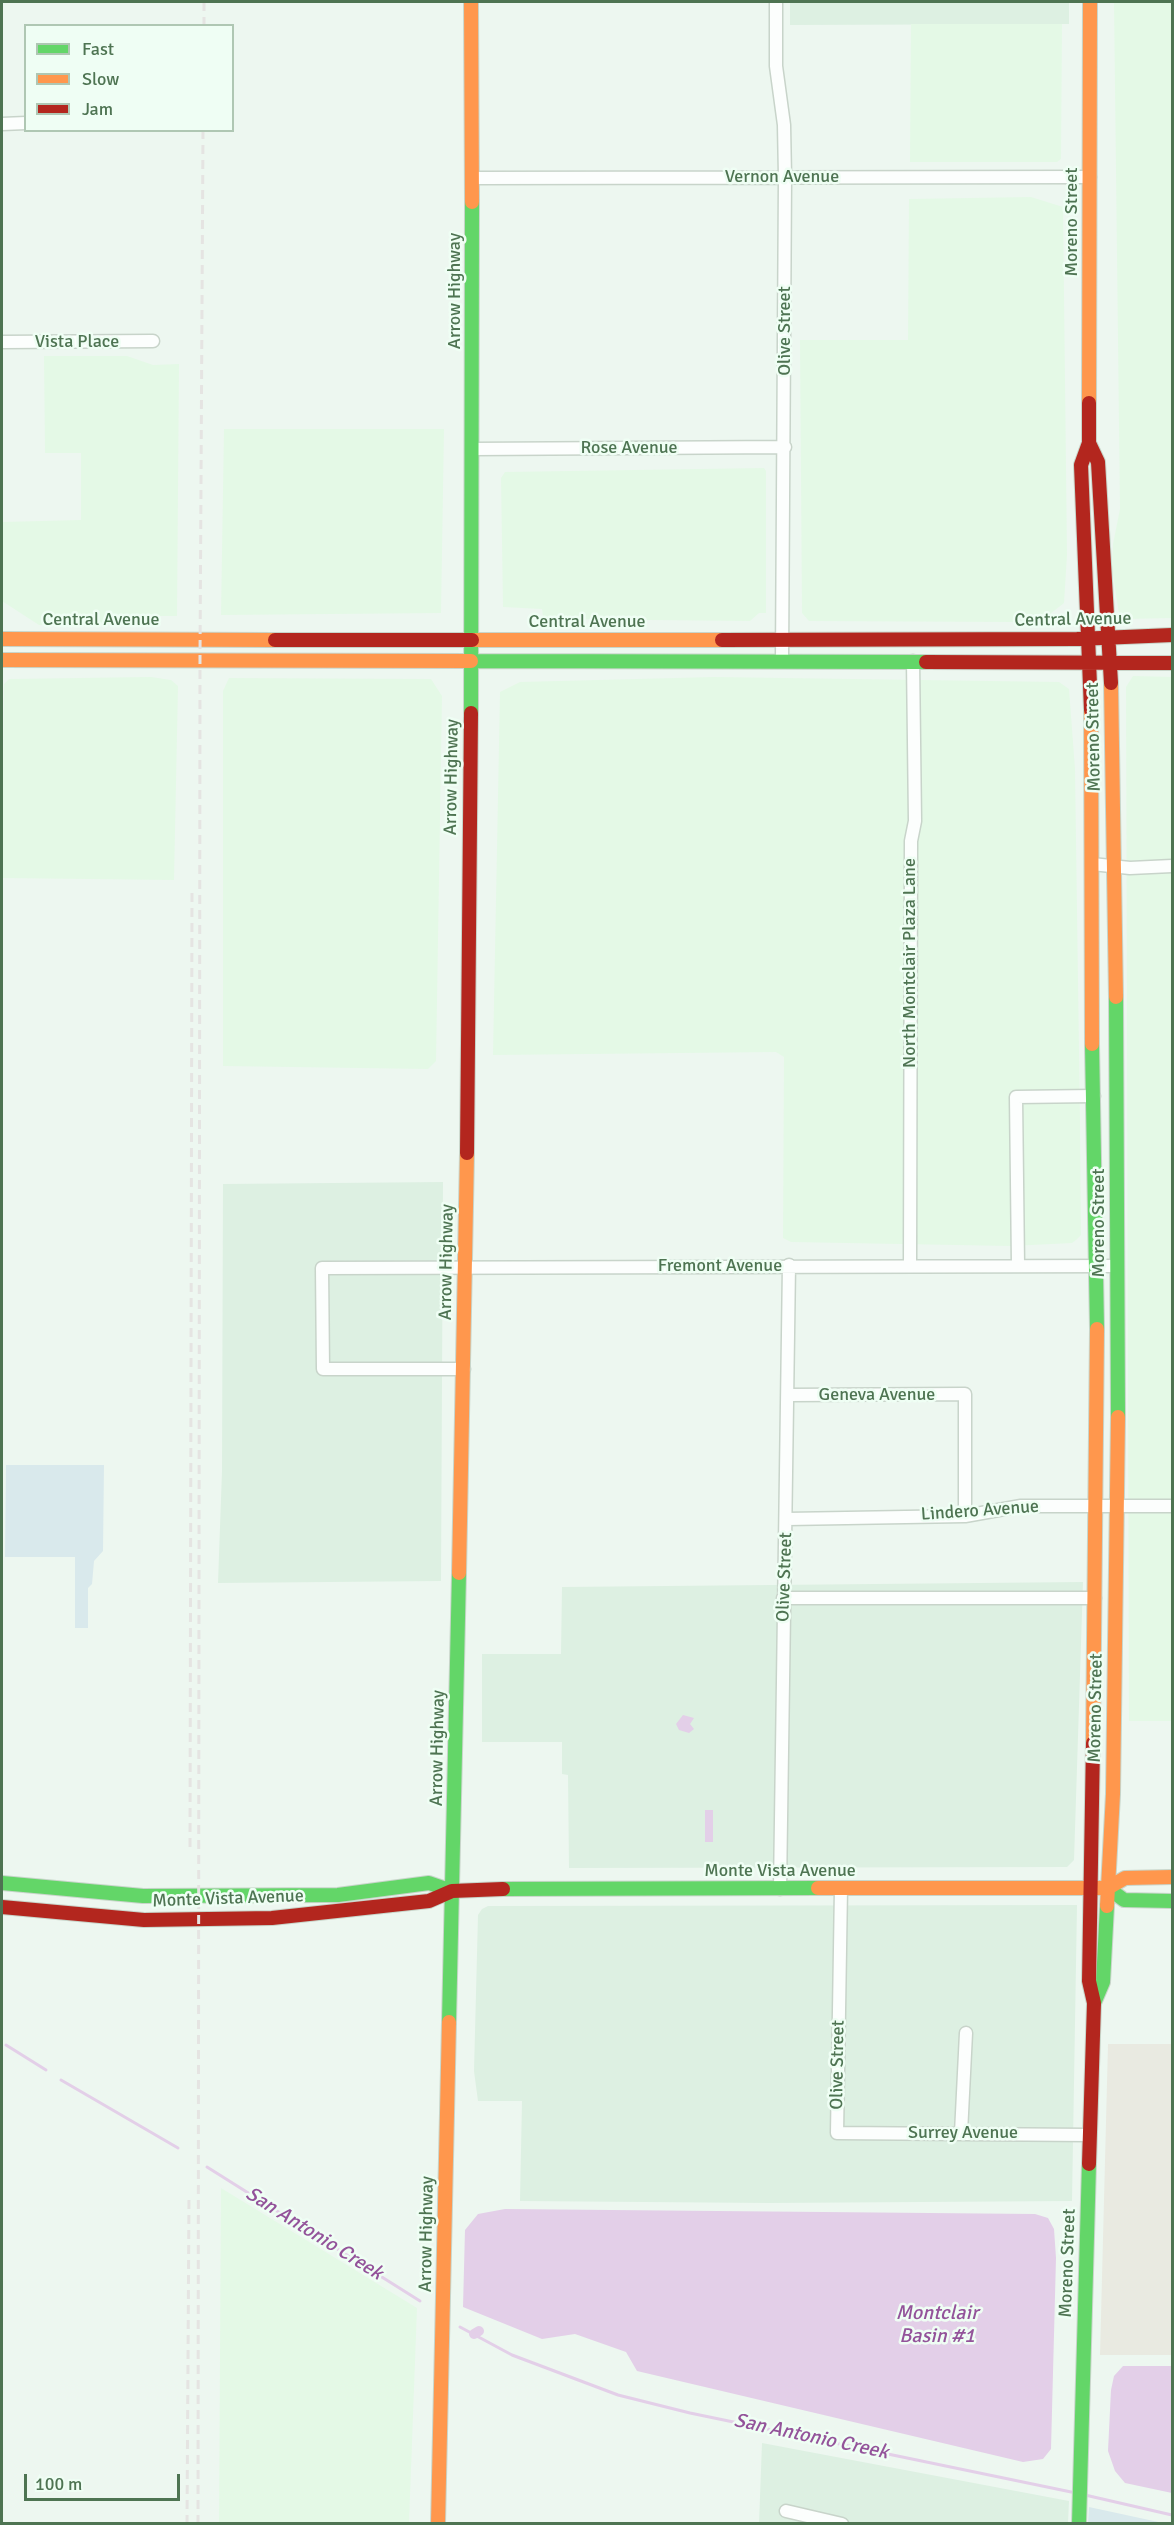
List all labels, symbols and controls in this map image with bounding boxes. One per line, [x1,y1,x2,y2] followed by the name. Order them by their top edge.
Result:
[24,24,234,132] legend
[82,38,114,60] text: Fast
[82,68,119,90] text: Slow
[82,98,113,120] text: Jam
[725,166,839,188] street label: Vernon Avenue
[1061,167,1083,277] street label: Moreno Street
[444,233,466,349] street label: Arrow Highway
[774,286,796,376] street label: Olive Street
[35,331,119,353] street label: Vista Place
[580,437,678,459] street label: Rose Avenue
[1014,608,1132,632] street label: Central Avenue
[42,609,160,631] street label: Central Avenue
[528,611,646,633] street label: Central Avenue
[1082,682,1106,792] street label: Moreno Street
[440,719,464,835] street label: Arrow Highway
[899,858,921,1068] street label: North Montclair Plaza Lane
[1088,1168,1110,1278] street label: Moreno Street
[435,1204,459,1320] street label: Arrow Highway
[658,1255,782,1277] street label: Fremont Avenue
[819,1384,935,1406] street label: Geneva Avenue
[920,1496,1040,1526] street label: Lindero Avenue
[773,1532,797,1622] street label: Olive Street
[1084,1653,1108,1763] street label: Moreno Street
[426,1690,450,1806] street label: Arrow Highway
[704,1860,856,1882] street label: Monte Vista Avenue
[152,1886,304,1912] street label: Monte Vista Avenue
[826,2020,850,2110] street label: Olive Street
[908,2122,1018,2144] street label: Surrey Avenue
[415,2176,439,2292] street label: Arrow Highway
[241,2182,387,2286] water label: San Antonio Creek
[1055,2208,1081,2318] street label: Moreno Street
[896,2302,978,2349] water label: Montclair Basin #1
[732,2409,890,2465] water label: San Antonio Creek
[27,2462,183,2500] scale bar
[35,2473,82,2495] text: 100 m

